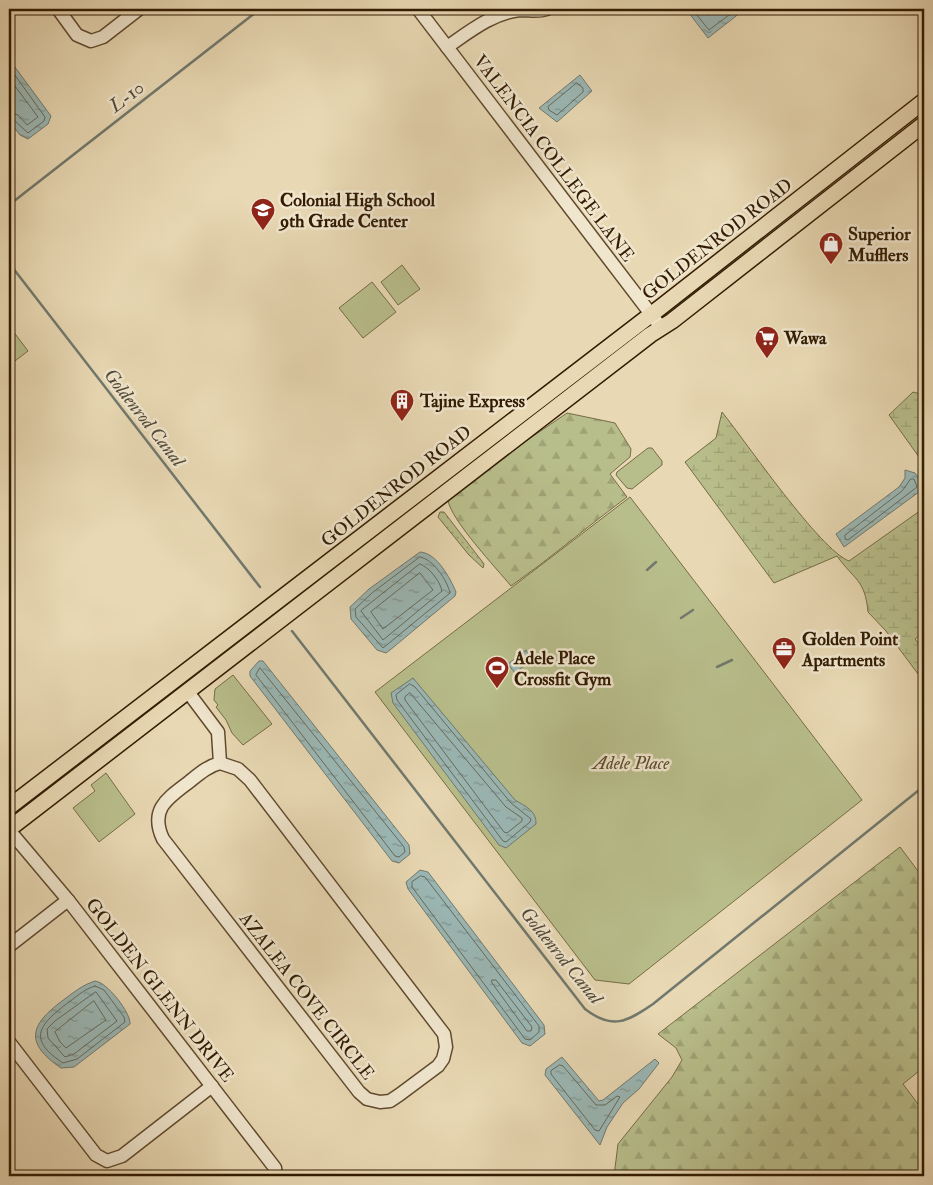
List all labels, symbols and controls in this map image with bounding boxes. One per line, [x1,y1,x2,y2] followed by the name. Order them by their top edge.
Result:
[468,50,639,266] street label: VALENCIA COLLEGE LANE
[103,75,149,119] water label: L-10
[637,173,797,305] street label: GOLDENROD ROAD
[278,189,435,233] place label: Colonial High School 9th Grade Center
[250,197,276,231] school or university icon: Colonial High School 9th Grade Center
[847,223,911,267] place label: Superior Mufflers
[818,231,844,265] shop icon: Superior Mufflers
[754,325,780,359] supermarket icon: Wawa
[783,327,827,350] place label: Wawa
[98,364,191,473] water label: Goldenrod Canal
[389,388,415,422] building icon: Tajine Express
[419,390,525,413] place label: Tajine Express
[316,420,476,552] street label: GOLDENROD ROAD
[801,628,898,672] place label: Golden Point Apartments
[771,636,797,670] office icon: Golden Point Apartments
[513,647,612,691] place label: Adele Place Crossfit Gym
[484,655,510,689] sports icon: Adele Place Crossfit Gym
[591,752,670,775] park label: Adele Place
[81,894,239,1087] street label: GOLDEN GLENN DRIVE
[515,902,609,1010] water label: Goldenrod Canal
[233,907,379,1085] street label: AZALEA COVE CIRCLE

